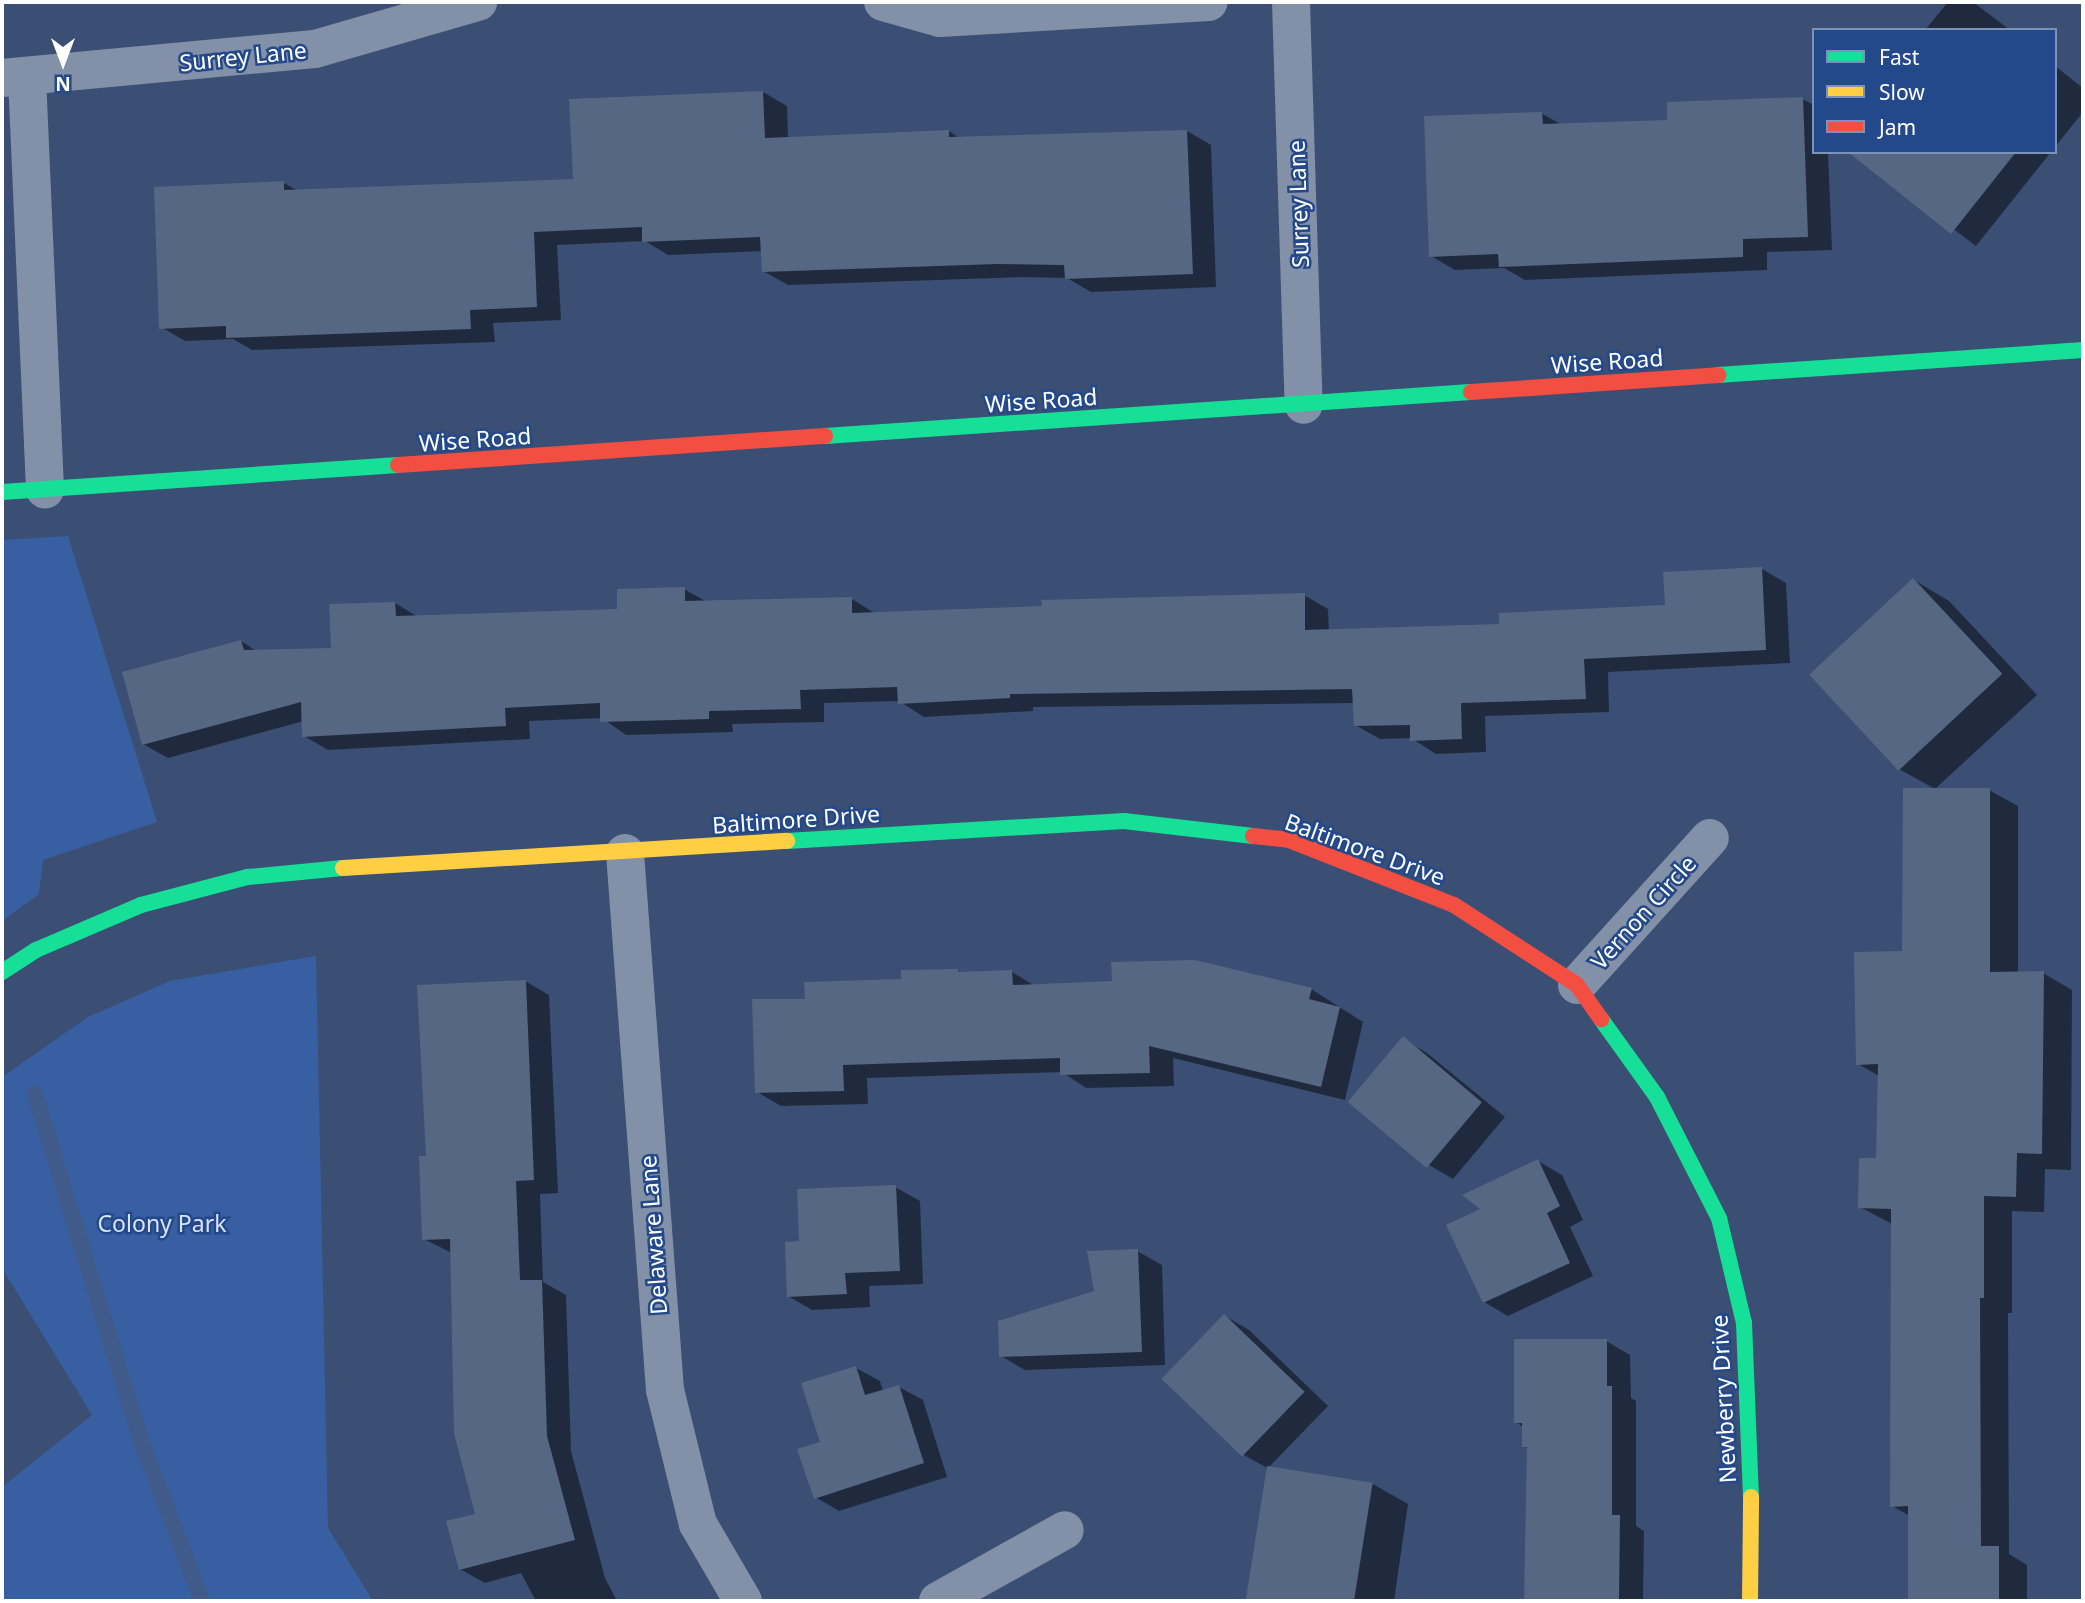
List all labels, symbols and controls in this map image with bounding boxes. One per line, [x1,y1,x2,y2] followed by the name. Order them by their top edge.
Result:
[28,28,98,98] north arrow
[1812,28,2057,154] legend
[178,36,308,76] street label: Surrey Lane
[1879,43,1919,71] text: Fast
[55,71,71,97] text: N
[1879,78,1925,106] text: Slow
[1879,113,1916,141] text: Jam
[1282,140,1314,268] street label: Surrey Lane
[1550,343,1664,379] street label: Wise Road
[984,382,1098,418] street label: Wise Road
[418,421,532,457] street label: Wise Road
[711,799,881,839] street label: Baltimore Drive
[1281,807,1449,891] street label: Baltimore Drive
[1585,849,1701,975] street label: Vernon Circle
[634,1154,672,1316] street label: Delaware Lane
[98,1209,226,1237] park label: Colony Park
[1705,1314,1741,1484] street label: Newberry Drive

